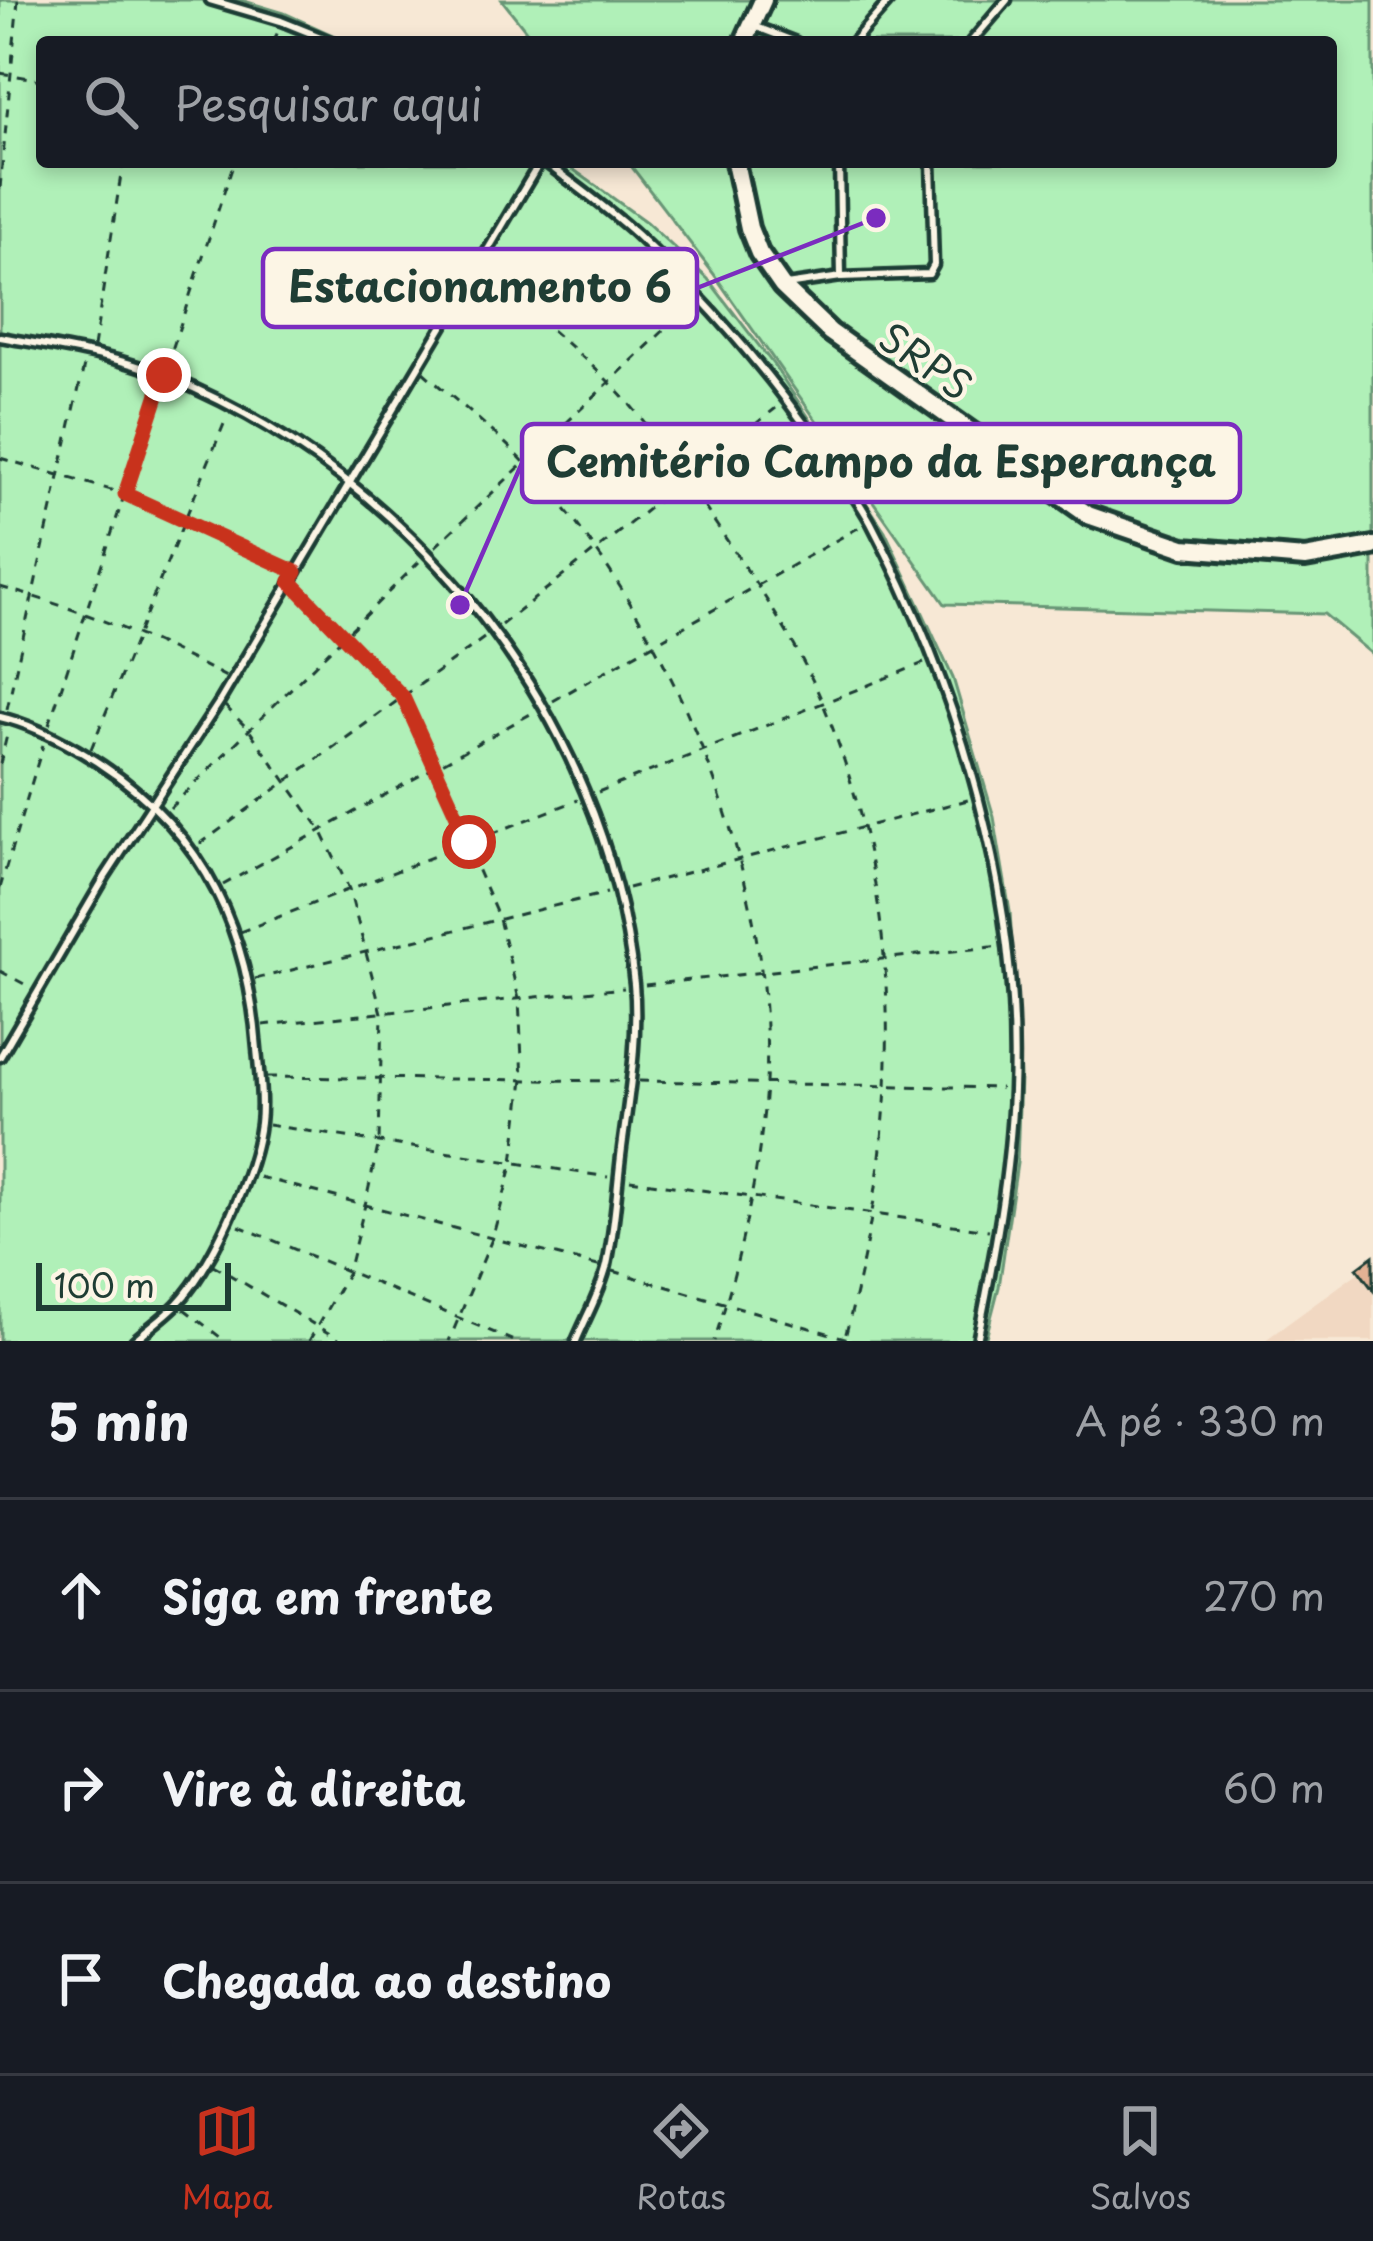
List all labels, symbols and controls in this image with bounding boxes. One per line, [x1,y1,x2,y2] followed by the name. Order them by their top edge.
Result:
[36,36,1337,168] search box
[174,68,483,136] text: Pesquisar aqui
[78,69,144,135] icon: search
[263,249,697,327] callout: Estacionamento 6
[288,253,672,316] text: Estacionamento 6
[868,307,986,413] street label: SRPS
[137,348,191,402] route end
[522,424,1240,502] callout: Cemitério Campo da Esperança
[546,428,1217,491] text: Cemitério Campo da Esperança
[442,815,496,869] route start
[36,1257,231,1310] scale bar
[54,1259,155,1309] text: 100 m
[48,1381,190,1458] text: 5 min
[1075,1390,1325,1449] text: A pé · 330 m
[162,1561,493,1629] text: Siga em frente
[48,1562,114,1628] icon: ahead
[1203,1565,1325,1624] text: 270 m
[162,1753,466,1821] text: Vire à direita
[48,1754,114,1820] icon: right
[1223,1757,1325,1816] text: 60 m
[162,1945,611,2013] text: Chegada ao destino
[48,1946,114,2012] icon: arrive
[182,2098,273,2220] tab: Mapa
[636,2098,726,2220] tab: Rotas
[1089,2098,1191,2220] tab: Salvos

